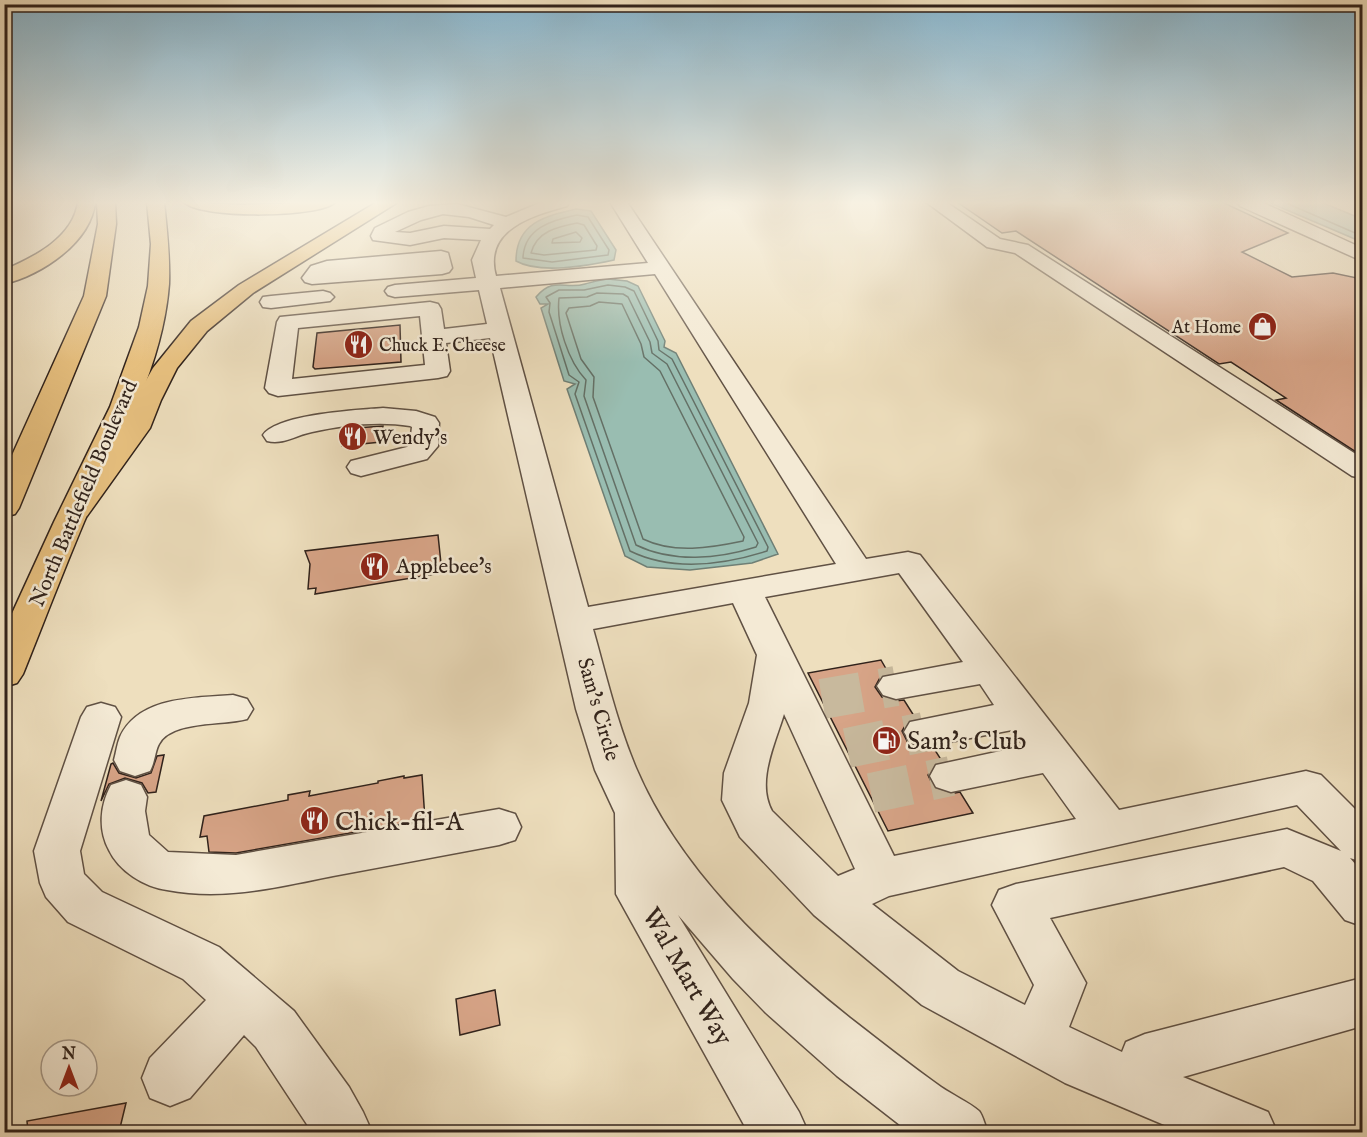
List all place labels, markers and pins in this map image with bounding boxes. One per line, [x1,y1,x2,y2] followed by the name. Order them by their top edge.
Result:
[1246,311,1278,343] shop icon: At Home
[1171,317,1241,340] place label: At Home
[342,329,374,361] restaurant icon: Chuck E. Cheese
[379,335,506,358] place label: Chuck E. Cheese
[336,421,368,453] restaurant icon: Wendy's
[373,425,447,452] place label: Wendy's
[359,550,391,582] restaurant icon: Applebee's
[395,554,492,581] place label: Applebee's
[870,724,902,756] fuel station icon: Sam's Club
[907,725,1026,758] place label: Sam's Club
[298,805,330,837] restaurant icon: Chick-fil-A
[335,806,465,839] place label: Chick-fil-A

